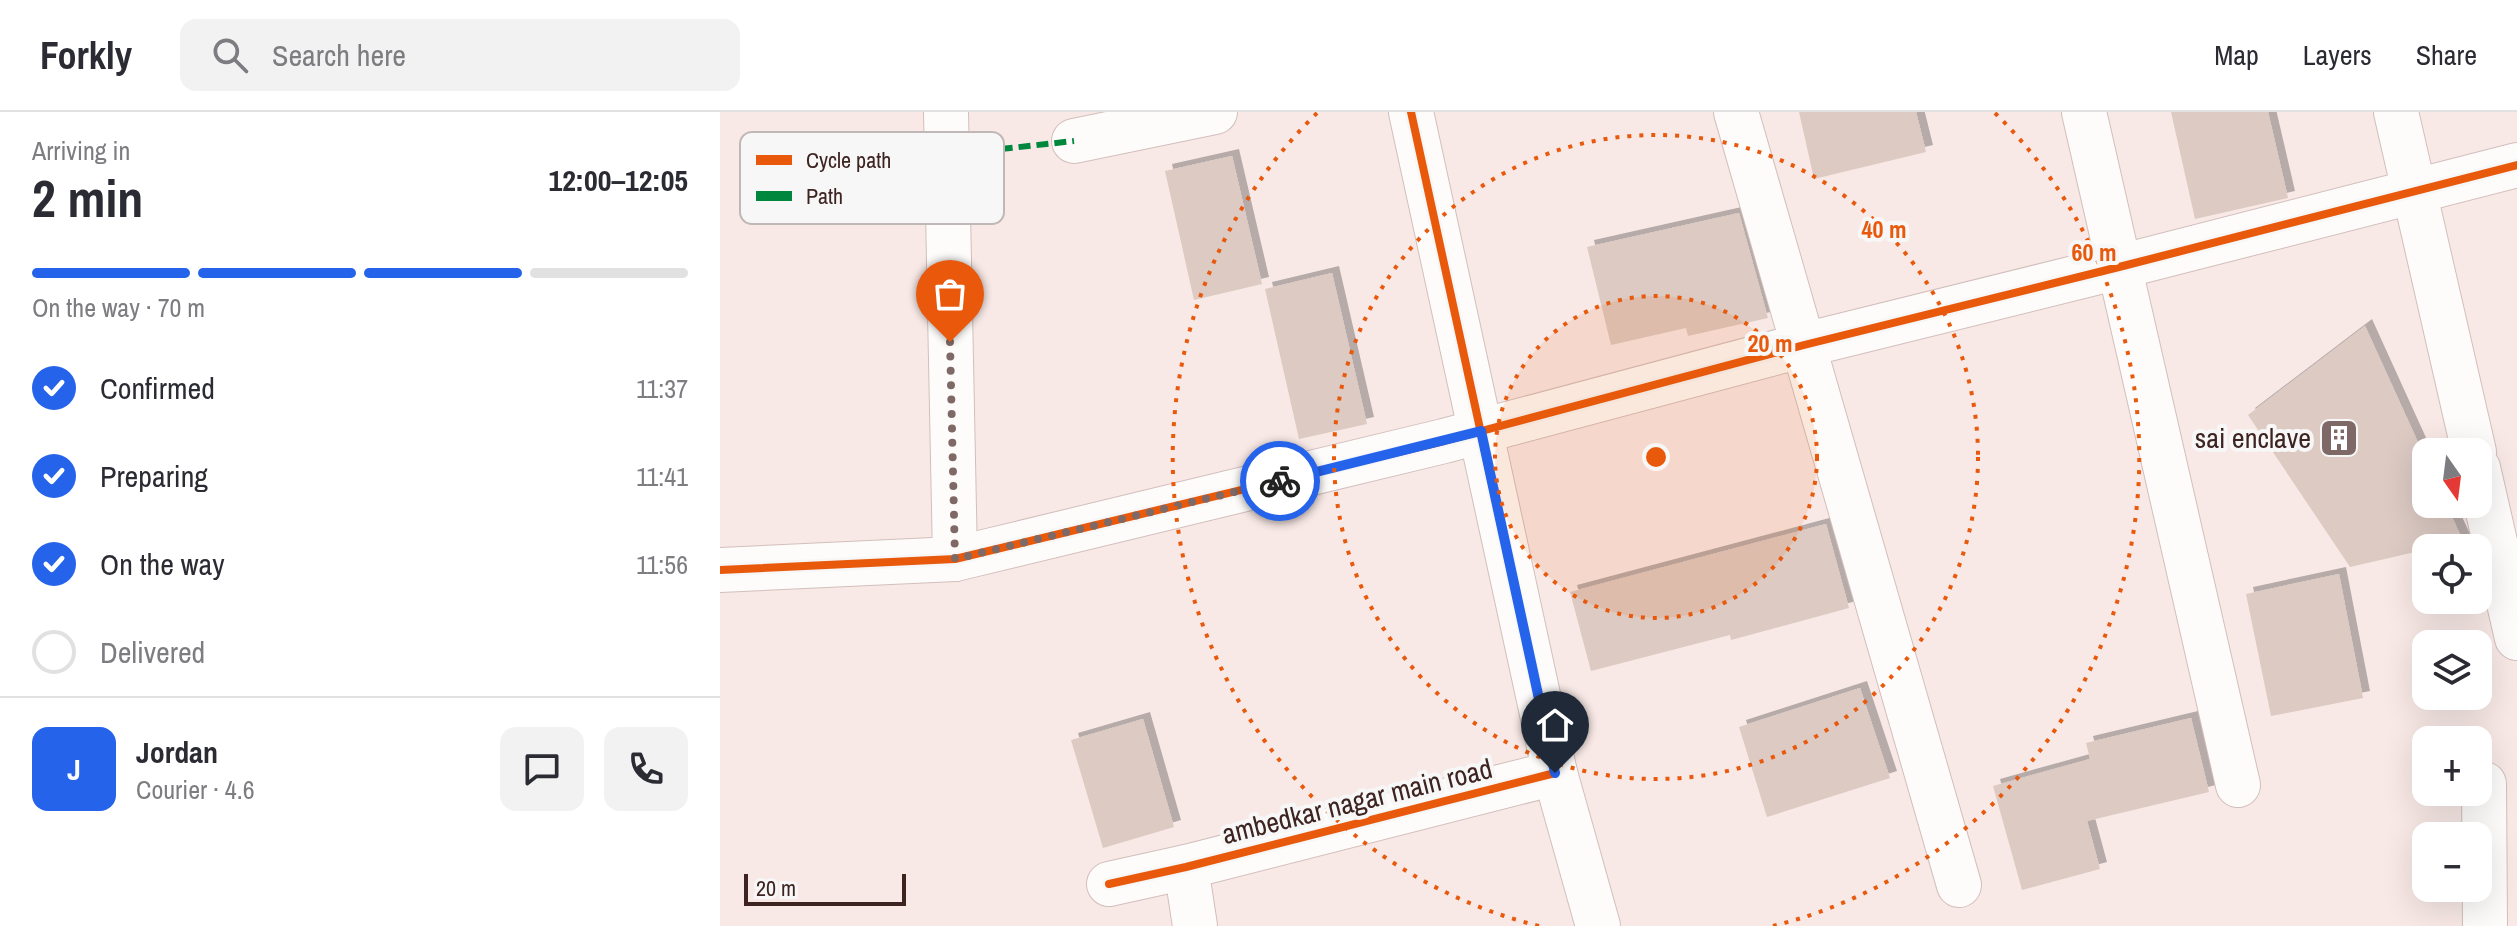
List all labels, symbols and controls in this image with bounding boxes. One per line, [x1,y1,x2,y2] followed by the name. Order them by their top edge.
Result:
[180,19,740,91] search box
[40,30,132,81] text: Forkly
[208,33,252,77] icon: search
[272,35,406,75] text: Search here
[2214,36,2259,74] text: Map
[2303,36,2372,74] text: Layers
[2416,36,2477,74] text: Share
[740,132,1004,224] legend
[32,133,130,168] text: Arriving in
[806,145,891,175] text: Cycle path
[549,160,688,200] text: 12:00–12:05
[32,163,143,233] text: 2 min
[806,181,843,211] text: Path
[1862,213,1906,245] text: 40 m
[2072,236,2116,268] text: 60 m
[916,260,984,342] pin
[928,272,972,316] icon: bag
[32,290,205,325] text: On the way · 70 m
[1748,327,1792,359] text: 20 m
[32,366,76,410] icon: check
[100,368,215,408] text: Confirmed
[636,371,688,406] text: 11:37
[2318,417,2360,459] building icon: sai enclave
[2195,419,2311,457] place label: sai enclave
[2412,438,2492,518] north arrow
[2412,438,2492,902] map controls
[1240,441,1320,521] courier
[1642,443,1670,471] centre of rings
[32,454,76,498] icon: check
[100,456,208,496] text: Preparing
[636,459,688,494] text: 11:41
[1258,459,1302,503] icon: bike
[2412,534,2492,614] button: locate
[32,542,76,586] icon: check
[100,544,224,584] text: On the way
[636,547,688,582] text: 11:56
[2412,630,2492,710] button: layers
[100,632,205,672] text: Delivered
[1521,691,1589,773] pin
[1533,703,1577,747] icon: home
[2412,726,2492,806] button: +
[500,727,584,811] button: chat
[604,727,688,811] button: phone
[136,732,218,772] text: Jordan
[67,749,81,789] text: J
[1218,749,1496,853] street label: ambedkar nagar main road
[136,772,255,807] text: Courier · 4.6
[2412,822,2492,902] button: −
[744,870,906,906] scale bar
[756,873,796,903] text: 20 m

